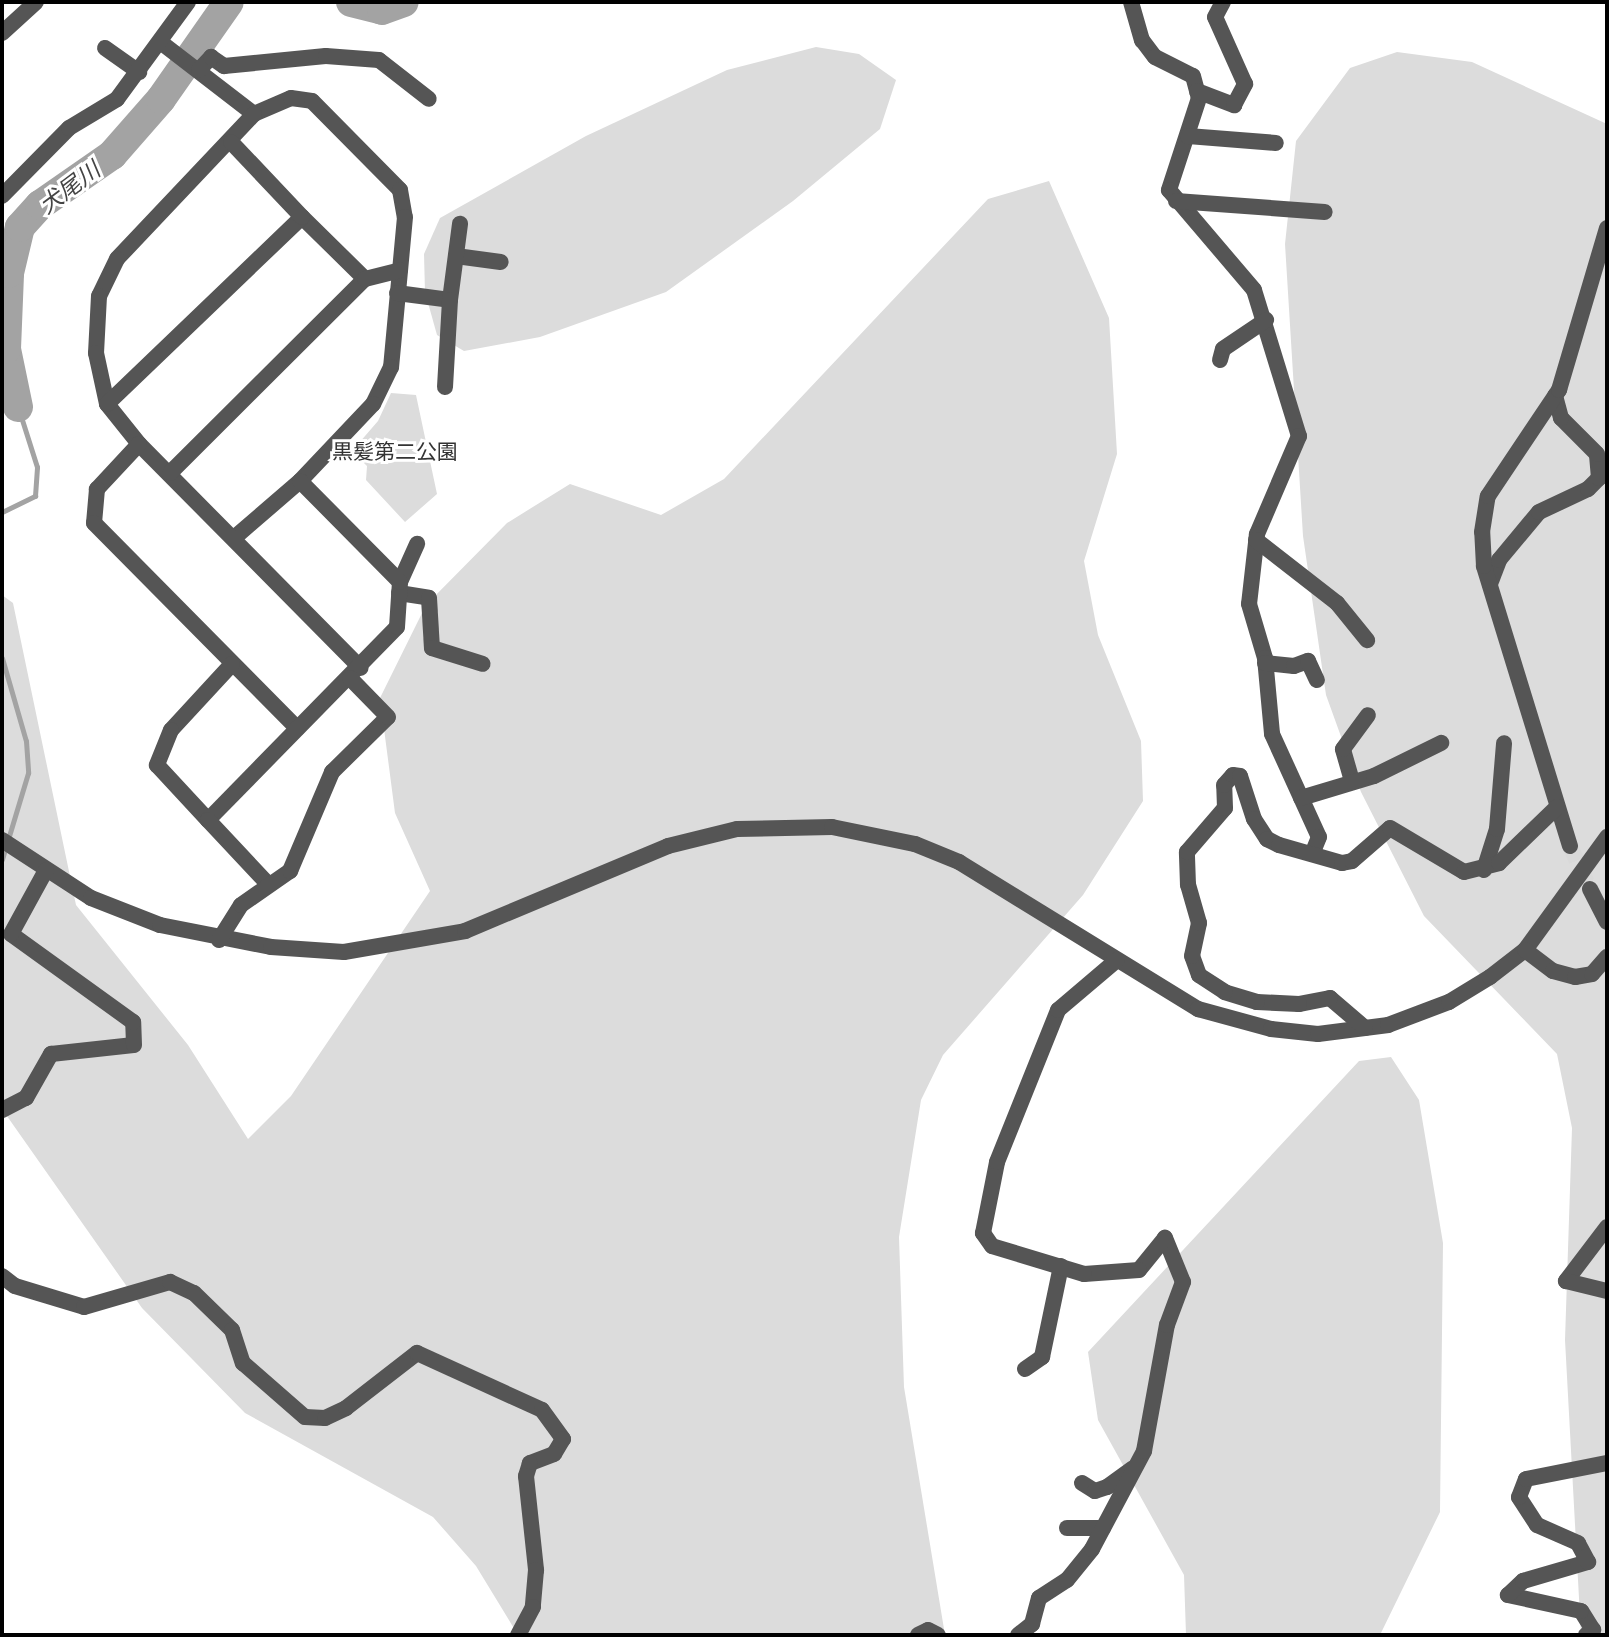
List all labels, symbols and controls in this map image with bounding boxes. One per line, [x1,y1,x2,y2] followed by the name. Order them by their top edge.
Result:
[33,155,105,219] water label: 犬尾川
[332,438,458,464] park label: 黒髪第二公園

